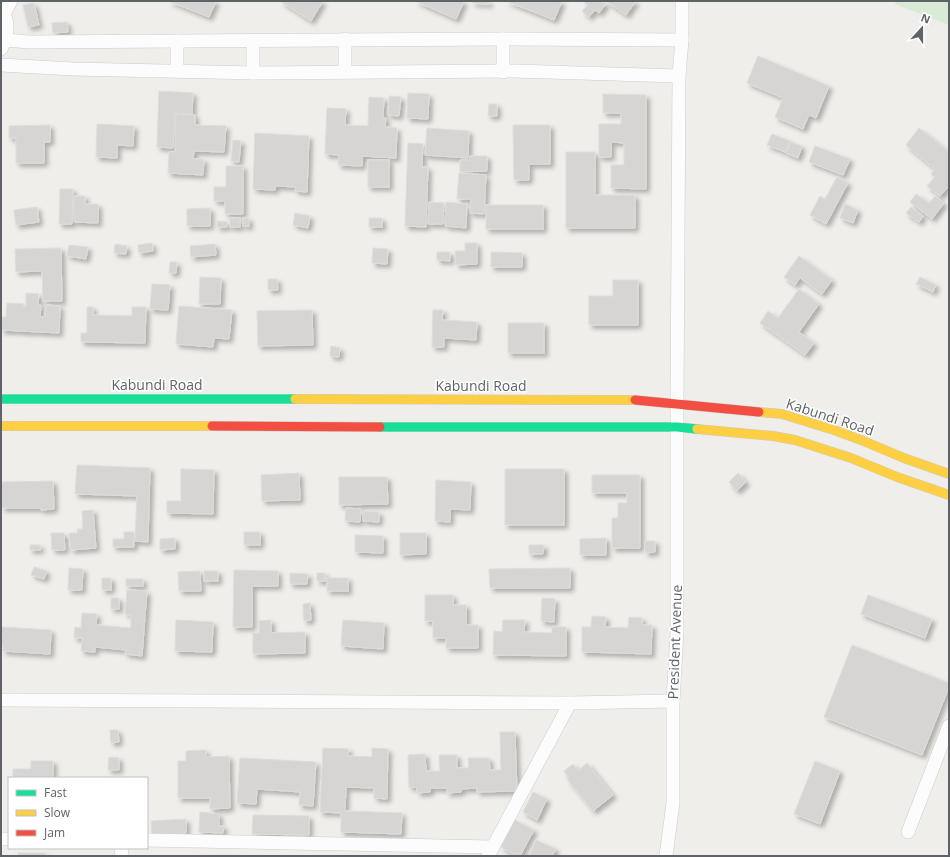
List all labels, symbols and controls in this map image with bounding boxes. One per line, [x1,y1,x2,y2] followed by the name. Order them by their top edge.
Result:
[902,8,942,48] north arrow
[919,10,933,27] text: N
[111,375,203,394] street label: Kabundi Road
[435,376,527,395] street label: Kabundi Road
[784,393,876,440] street label: Kabundi Road
[663,584,686,700] street label: President Avenue
[8,777,148,849] legend
[44,784,67,801] text: Fast
[44,804,71,821] text: Slow
[43,824,65,841] text: Jam

